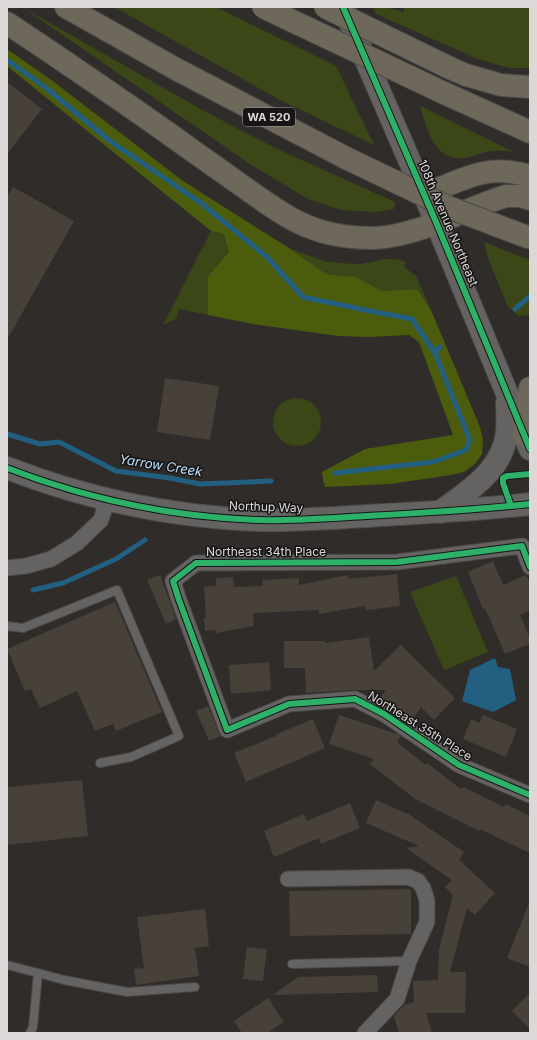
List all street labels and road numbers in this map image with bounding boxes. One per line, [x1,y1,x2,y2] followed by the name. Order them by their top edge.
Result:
[243,108,295,126] road number: WA 520
[415,157,482,288] street label: 108th Avenue Northeast
[229,498,304,515] street label: Northup Way
[206,544,326,559] street label: Northeast 34th Place
[366,687,475,764] street label: Northeast 35th Place

